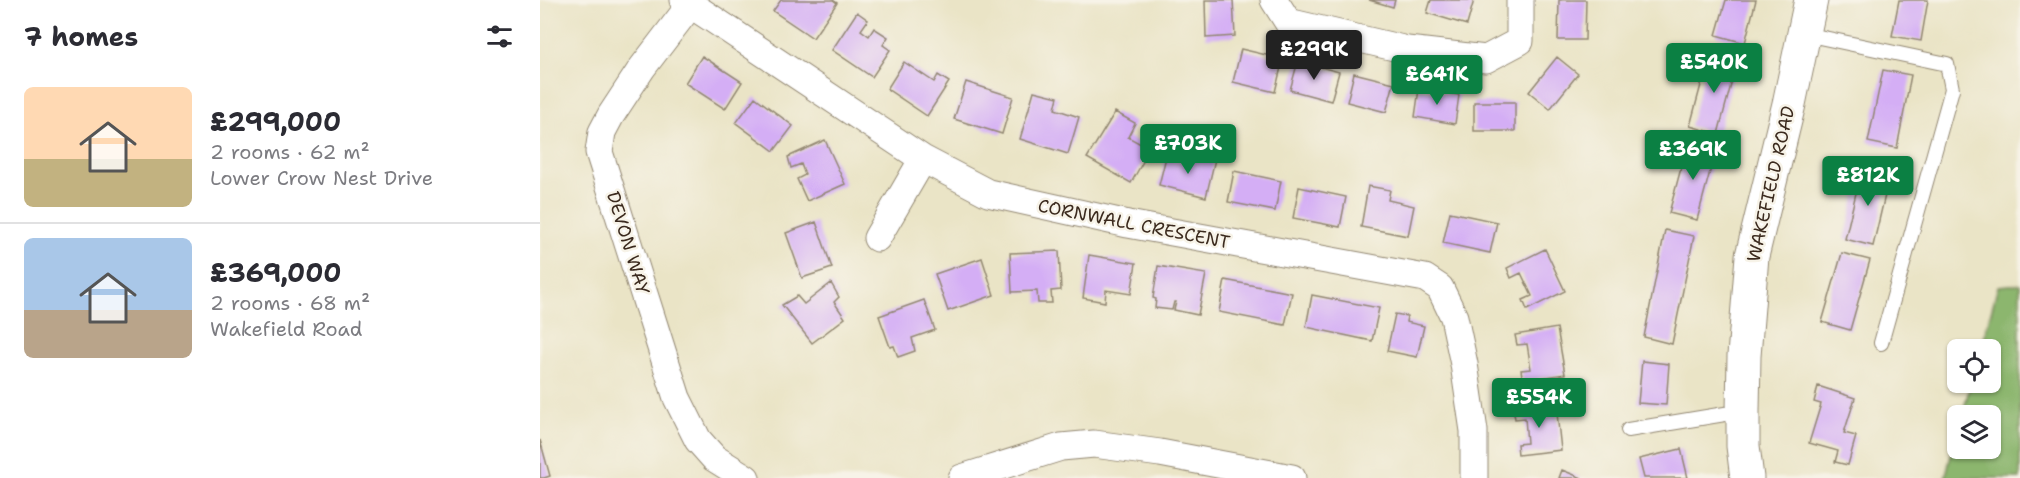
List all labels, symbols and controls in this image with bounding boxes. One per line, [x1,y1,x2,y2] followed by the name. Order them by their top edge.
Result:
[24,19,138,54] text: 7 homes
[483,20,516,53] icon: filters
[1272,30,1356,81] pin: £299K
[1280,36,1348,62] text: £299K
[1672,43,1756,94] pin: £540K
[1680,49,1748,75] text: £540K
[1395,55,1479,106] pin: £641K
[1405,61,1469,87] text: £641K
[1741,103,1801,264] street label: WAKEFIELD ROAD
[210,104,341,139] text: £299,000
[72,111,144,183] icon: home
[1146,124,1230,175] pin: £703K
[1154,130,1222,156] text: £703K
[1651,130,1735,181] pin: £369K
[1659,136,1727,162] text: £369K
[210,139,370,165] text: 2 rooms · 62 m²
[1826,156,1910,207] pin: £812K
[1836,162,1900,188] text: £812K
[210,165,433,191] text: Lower Crow Nest Drive
[601,188,655,298] street label: DEVON WAY
[1036,194,1232,254] street label: CORNWALL CRESCENT
[210,255,342,290] text: £369,000
[72,262,144,334] icon: home
[210,290,370,316] text: 2 rooms · 68 m²
[210,316,362,342] text: Wakefield Road
[1947,339,2001,459] map controls
[1947,339,2001,393] button: locate
[1497,378,1581,429] pin: £554K
[1506,384,1572,410] text: £554K
[1947,405,2001,459] button: layers

